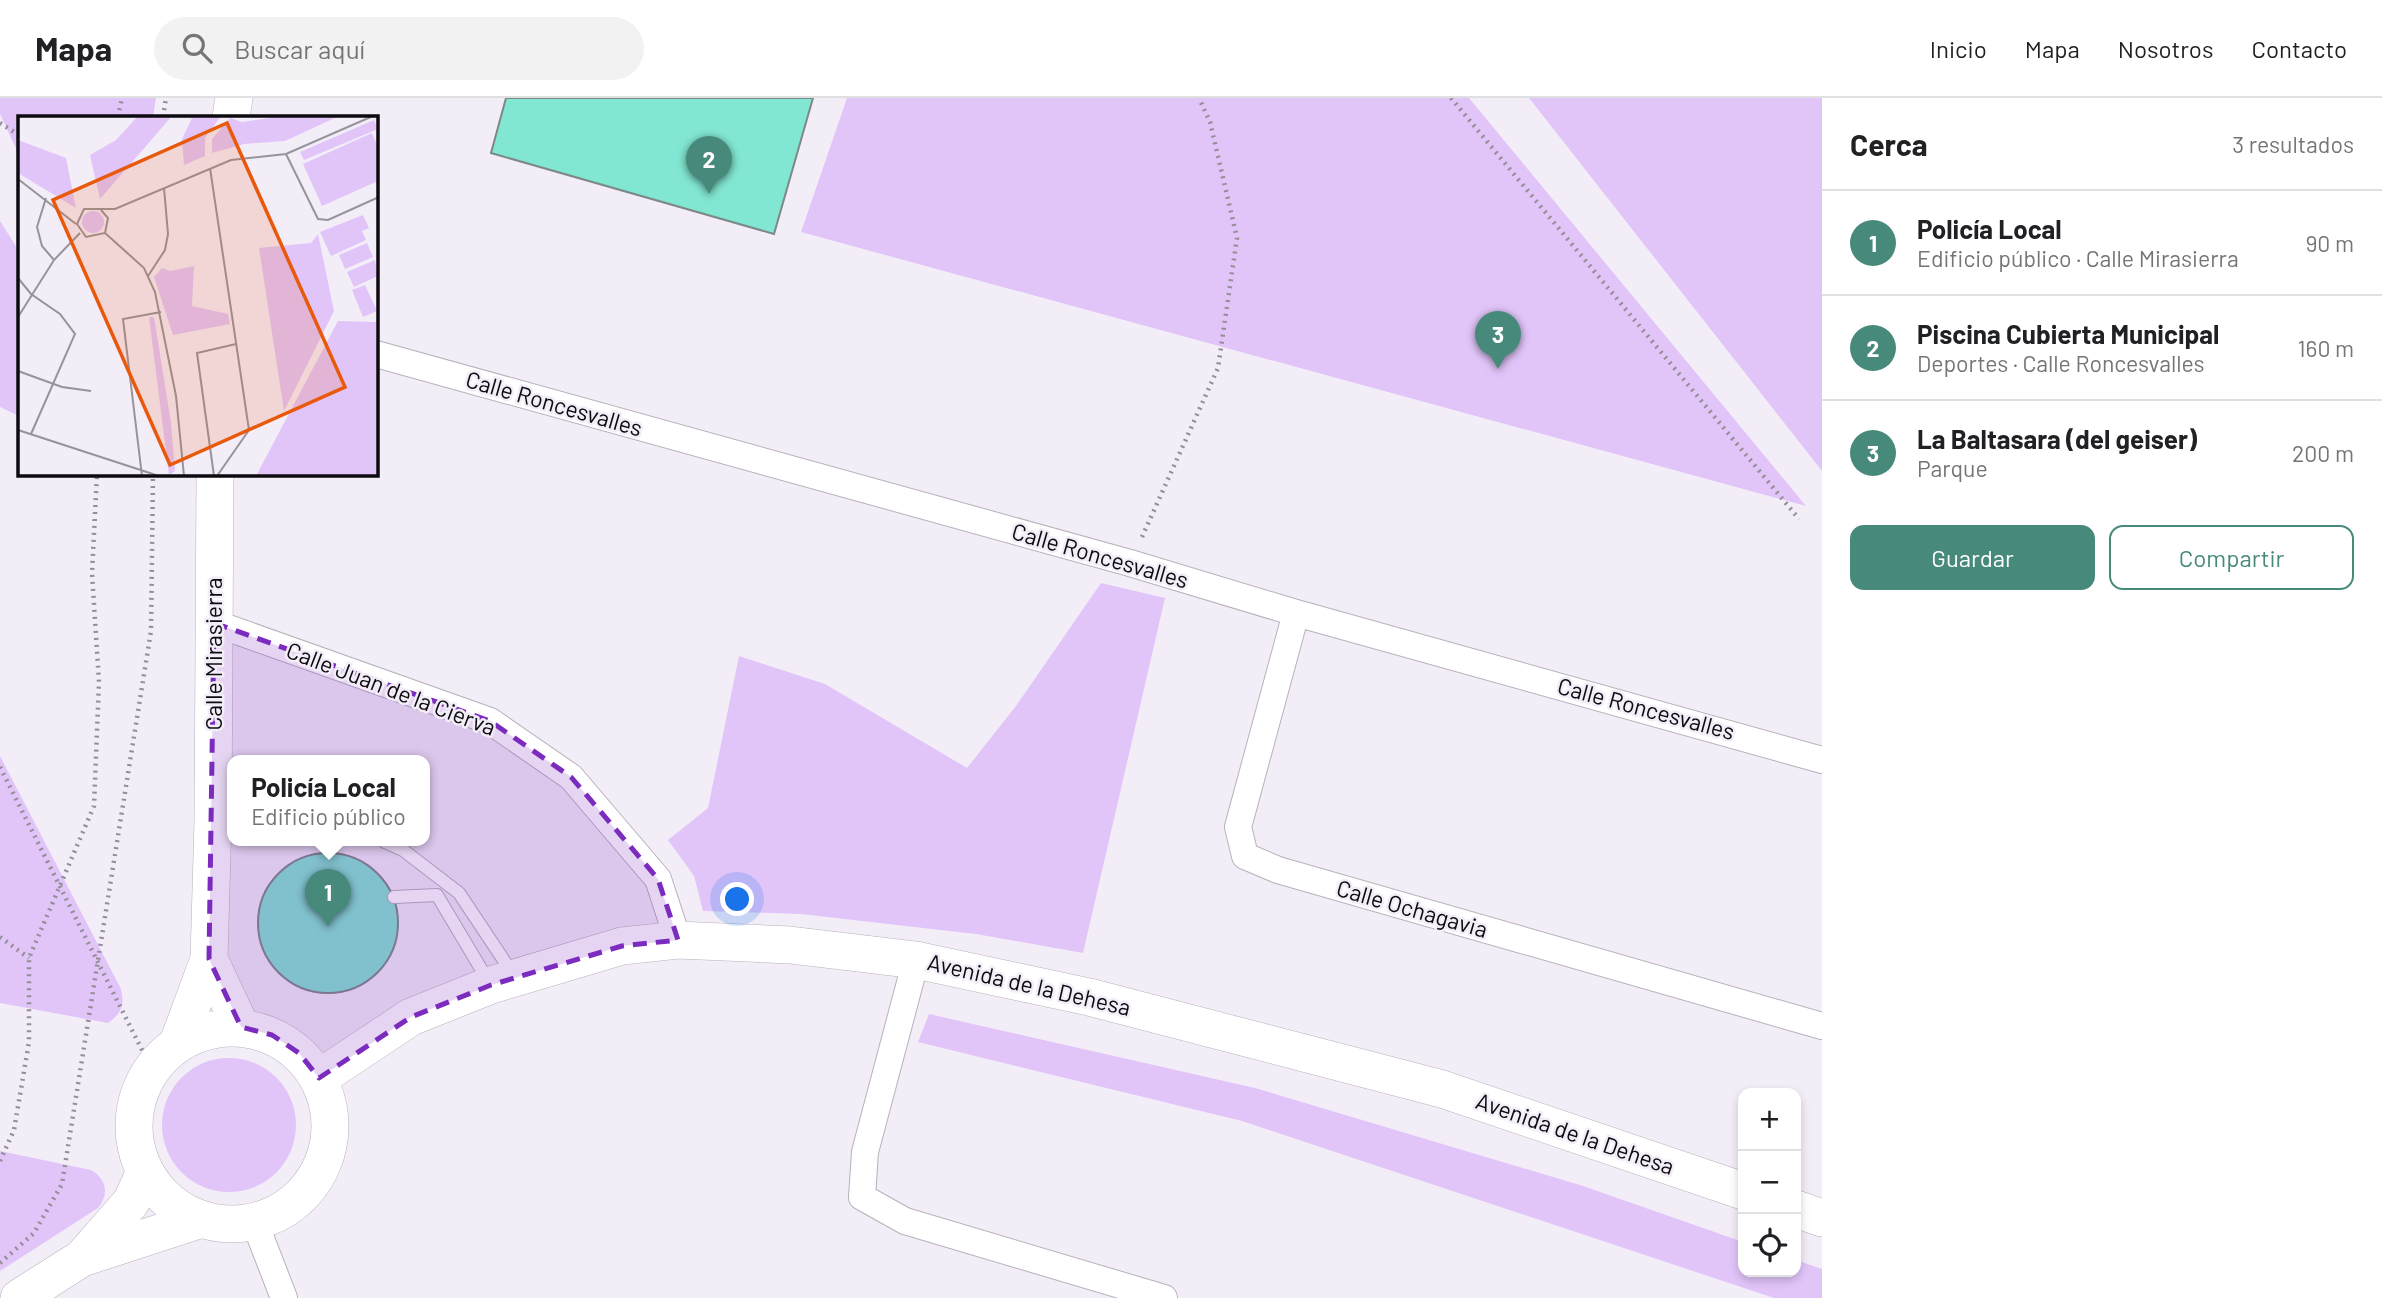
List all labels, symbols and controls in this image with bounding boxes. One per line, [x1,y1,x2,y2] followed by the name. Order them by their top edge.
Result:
[154,17,644,80] search box
[35,28,112,68] text: Mapa
[178,29,216,67] icon: search
[234,33,365,64] text: Buscar aquí
[1930,34,1987,63] text: Inicio
[2025,34,2080,63] text: Mapa
[2118,34,2214,63] text: Nosotros
[2252,34,2347,63] text: Contacto
[18,116,378,476] inset map
[1850,126,1928,162] text: Cerca
[2232,130,2354,158] text: 3 resultados
[686,136,732,194] pin: 2
[1917,213,2062,244] text: Policía Local
[1869,229,1877,257] text: 1
[2305,229,2354,257] text: 90 m
[1917,244,2239,272] text: Edificio público · Calle Mirasierra
[1475,311,1521,369] pin: 3
[1917,318,2219,349] text: Piscina Cubierta Municipal
[1867,334,1879,362] text: 2
[2297,334,2354,362] text: 160 m
[1917,349,2205,377] text: Deportes · Calle Roncesvalles
[463,364,646,442] street label: Calle Roncesvalles
[1917,423,2197,454] text: La Baltasara (del geiser)
[1867,439,1879,467] text: 3
[2292,439,2354,467] text: 200 m
[1917,454,1988,482] text: Parque
[1009,516,1192,594] street label: Calle Roncesvalles
[1850,525,2095,590] button: Guardar
[2109,525,2354,590] button: Compartir
[199,577,227,731] street label: Calle Mirasierra
[283,635,500,741] street label: Calle Juan de la Cierva
[1555,671,1738,745] street label: Calle Roncesvalles
[227,755,430,846] popup
[251,771,396,802] text: Policía Local
[251,802,406,830] text: Edificio público
[305,869,351,927] pin: 1
[1334,873,1491,943] street label: Calle Ochagavia
[720,882,754,916] your location
[925,947,1134,1021] street label: Avenida de la Dehesa
[1472,1086,1678,1180] street label: Avenida de la Dehesa
[1738,1088,1801,1277] map controls
[1738,1088,1801,1151] button: +
[1738,1151,1801,1214] button: −
[1738,1214,1801,1277] button: locate

